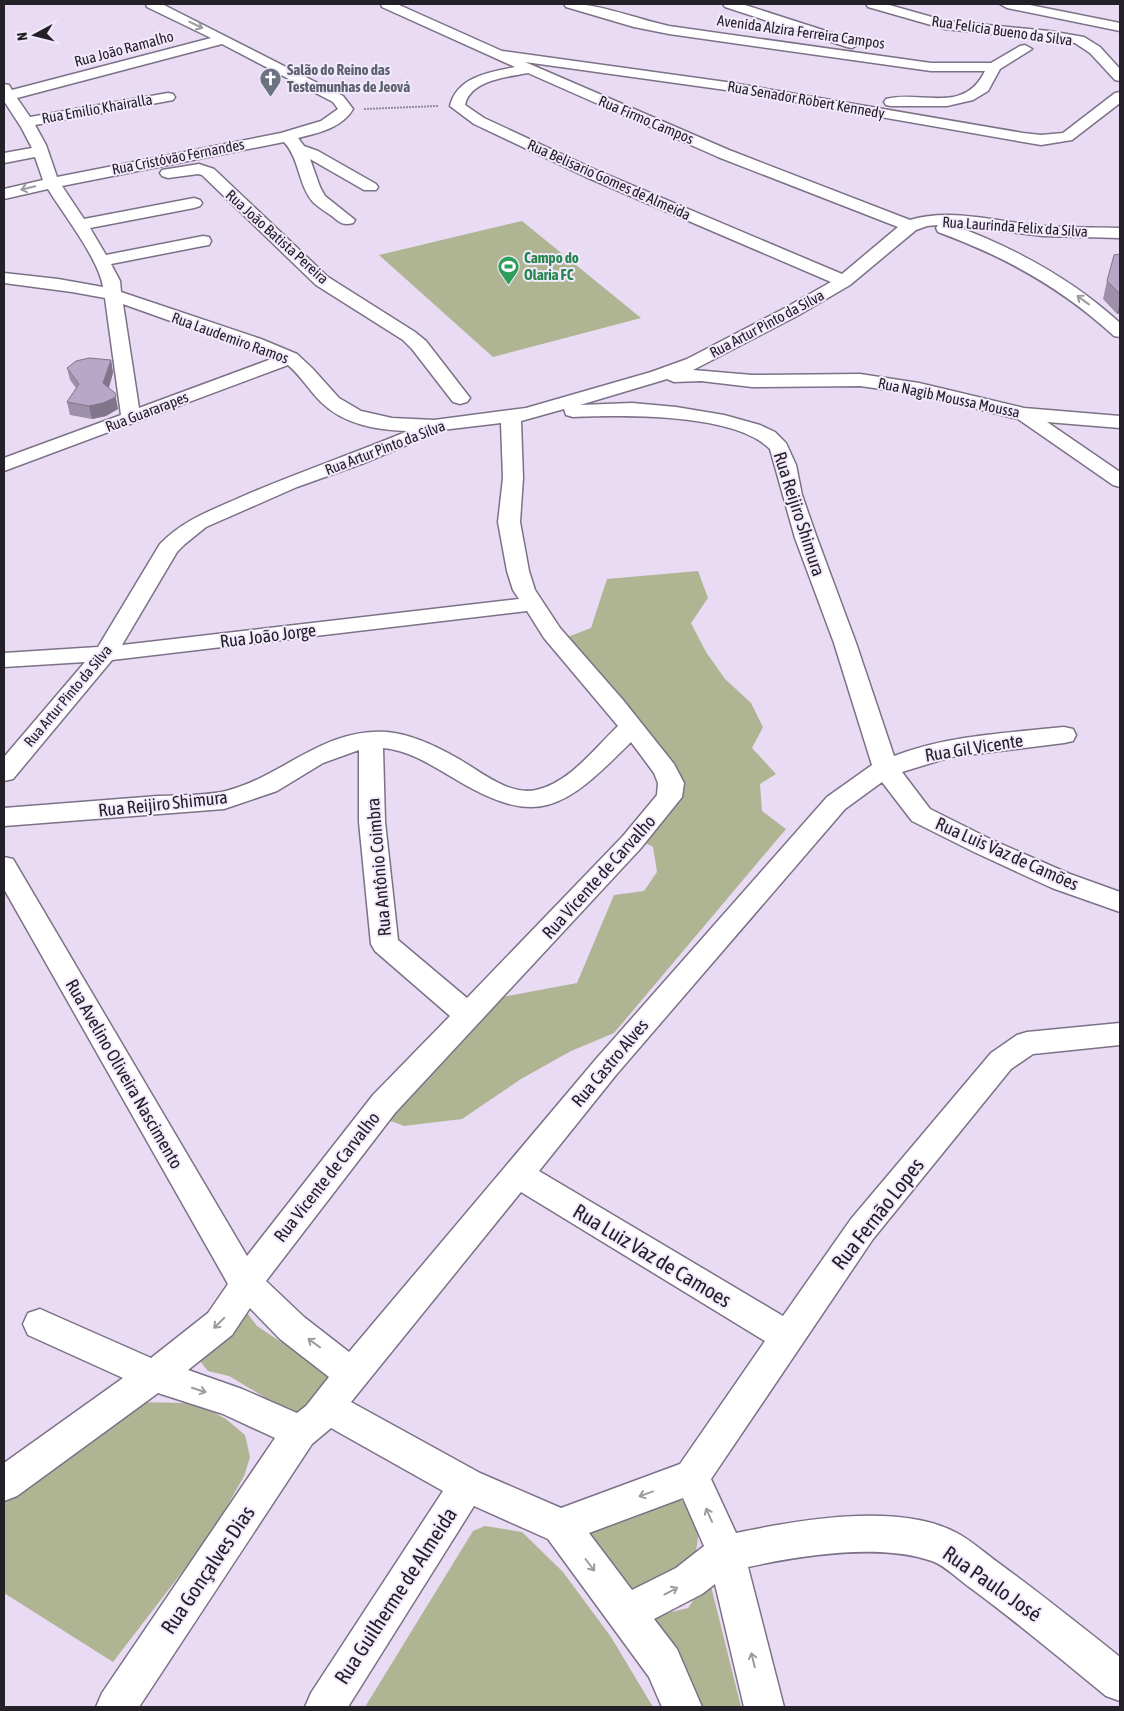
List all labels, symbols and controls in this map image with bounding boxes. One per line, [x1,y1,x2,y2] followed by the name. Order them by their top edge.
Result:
[10,10,60,60] north arrow
[716,11,886,52] street label: Avenida Alzira Ferreira Campos
[931,12,1074,49] street label: Rua Felicia Bueno da Silva
[188,21,203,30] one-way arrow
[72,27,175,70] street label: Rua João Ramalho
[14,32,31,42] text: N
[287,61,410,95] place label: Salão do Reino das Testemunhas de Jeová
[259,67,283,98] church icon: Salão do Reino das Testemunhas de Jeová
[726,77,886,122] street label: Rua Senador Robert Kennedy
[40,90,154,127] street label: Rua Emilio Khairalla
[596,92,696,147] street label: Rua Firmo Campos
[110,135,246,178] street label: Rua Cristóvão Fernandes
[525,136,693,223] street label: Rua Belisario Gomes de Almeida
[20,184,36,193] one-way arrow
[223,186,332,287] street label: Rua João Batista Pereira
[942,213,1088,240] street label: Rua Laurinda Felix da Silva
[524,249,579,283] place label: Campo do Olaria FC
[496,255,520,286] sports icon: Campo do Olaria FC
[707,286,827,361] street label: Rua Artur Pinto da Silva
[1076,295,1090,305] one-way arrow
[169,308,291,367] street label: Rua Laudemiro Ramos
[877,374,1022,421] street label: Rua Nagib Moussa Moussa
[103,388,191,435] street label: Rua Guararapes
[322,417,447,478] street label: Rua Artur Pinto da Silva
[769,449,830,579] street label: Rua Reijiro Shimura
[219,619,317,652] street label: Rua João Jorge
[20,641,115,750] street label: Rua Artur Pinto da Silva
[923,729,1025,766] street label: Rua Gil Vicente
[97,786,229,821] street label: Rua Reijiro Shimura
[362,797,395,937] street label: Rua Antônio Coimbra
[538,810,660,943] street label: Rua Vicente de Carvalho
[932,813,1082,895] street label: Rua Luis Vaz de Camões
[61,975,187,1172] street label: Rua Avelino Oliveira Nascimento
[567,1015,652,1111] street label: Rua Castro Alves
[269,1107,384,1246] street label: Rua Vicente de Carvalho
[826,1153,928,1274] street label: Rua Fernão Lopes
[569,1198,736,1312] street label: Rua Luiz Vaz de Camoes
[213,1317,225,1329] one-way arrow
[307,1338,321,1348] one-way arrow
[191,1386,207,1396] one-way arrow
[639,1490,654,1499] one-way arrow
[155,1501,259,1638] street label: Rua Gonçalves Dias
[329,1503,461,1688] street label: Rua Guilherme de Almeida
[704,1508,714,1523] one-way arrow
[939,1540,1046,1626] street label: Rua Paulo José
[585,1558,596,1571] one-way arrow
[663,1586,678,1596] one-way arrow
[748,1652,757,1668] one-way arrow

